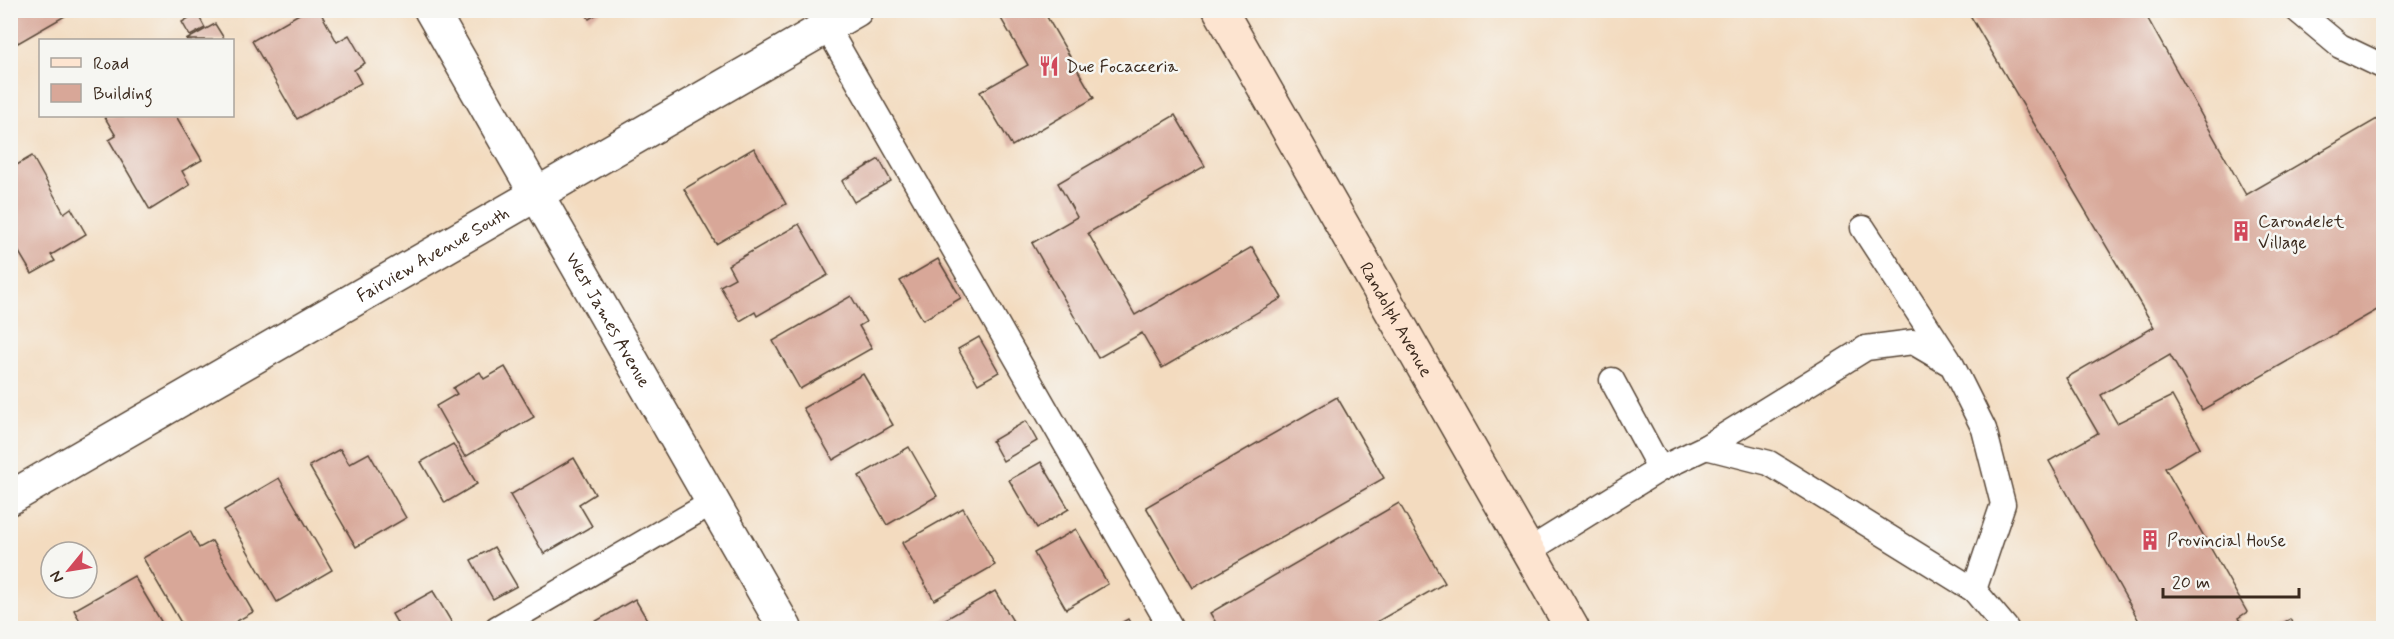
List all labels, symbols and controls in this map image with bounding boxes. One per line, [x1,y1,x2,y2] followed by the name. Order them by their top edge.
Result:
[39,39,234,117] legend
[93,52,129,76] text: Road
[1037,54,1061,78] restaurant icon: Due Focacceria
[1066,55,1178,79] place label: Due Focacceria
[93,82,153,108] text: Building
[353,202,514,308] street label: Fairview Avenue South
[2258,210,2345,255] place label: Carondelet Village
[2229,219,2253,243] building icon: Carondelet Village
[559,248,656,392] street label: West James Avenue
[1353,258,1438,382] street label: Randolph Avenue
[2138,528,2162,552] building icon: Provincial House
[2167,529,2286,553] place label: Provincial House
[39,540,99,600] north arrow
[2163,561,2300,599] scale bar
[46,567,69,587] text: N
[2172,571,2210,595] text: 20 m

